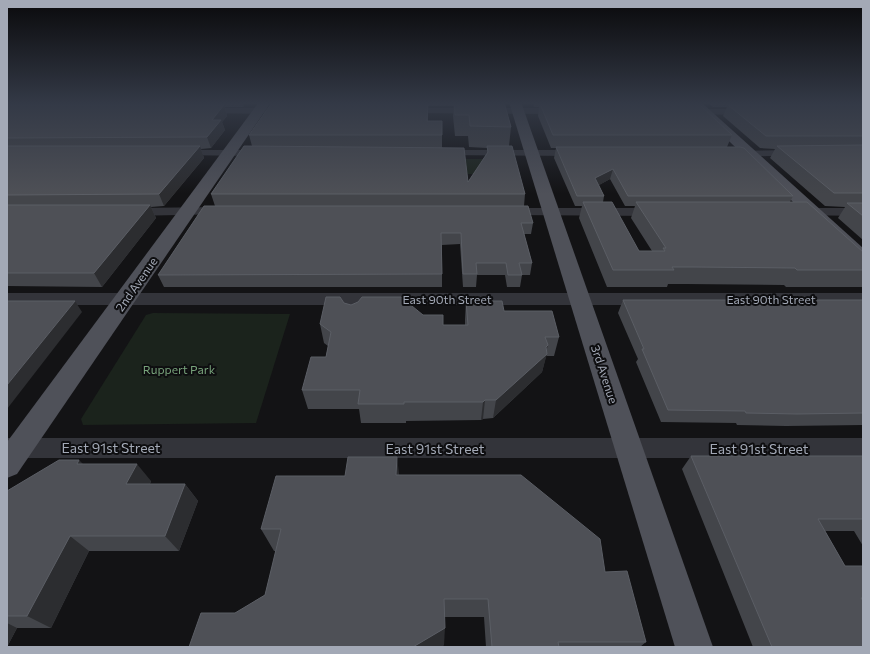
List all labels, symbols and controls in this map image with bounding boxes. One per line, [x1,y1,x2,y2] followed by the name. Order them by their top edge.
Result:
[112,254,160,314] street label: 2nd Avenue
[402,292,492,306] street label: East 90th Street
[726,292,816,306] street label: East 90th Street
[589,343,621,405] street label: 3rd Avenue
[143,362,216,376] park label: Ruppert Park
[61,439,161,456] street label: East 91st Street
[385,440,485,457] street label: East 91st Street
[709,440,809,457] street label: East 91st Street

